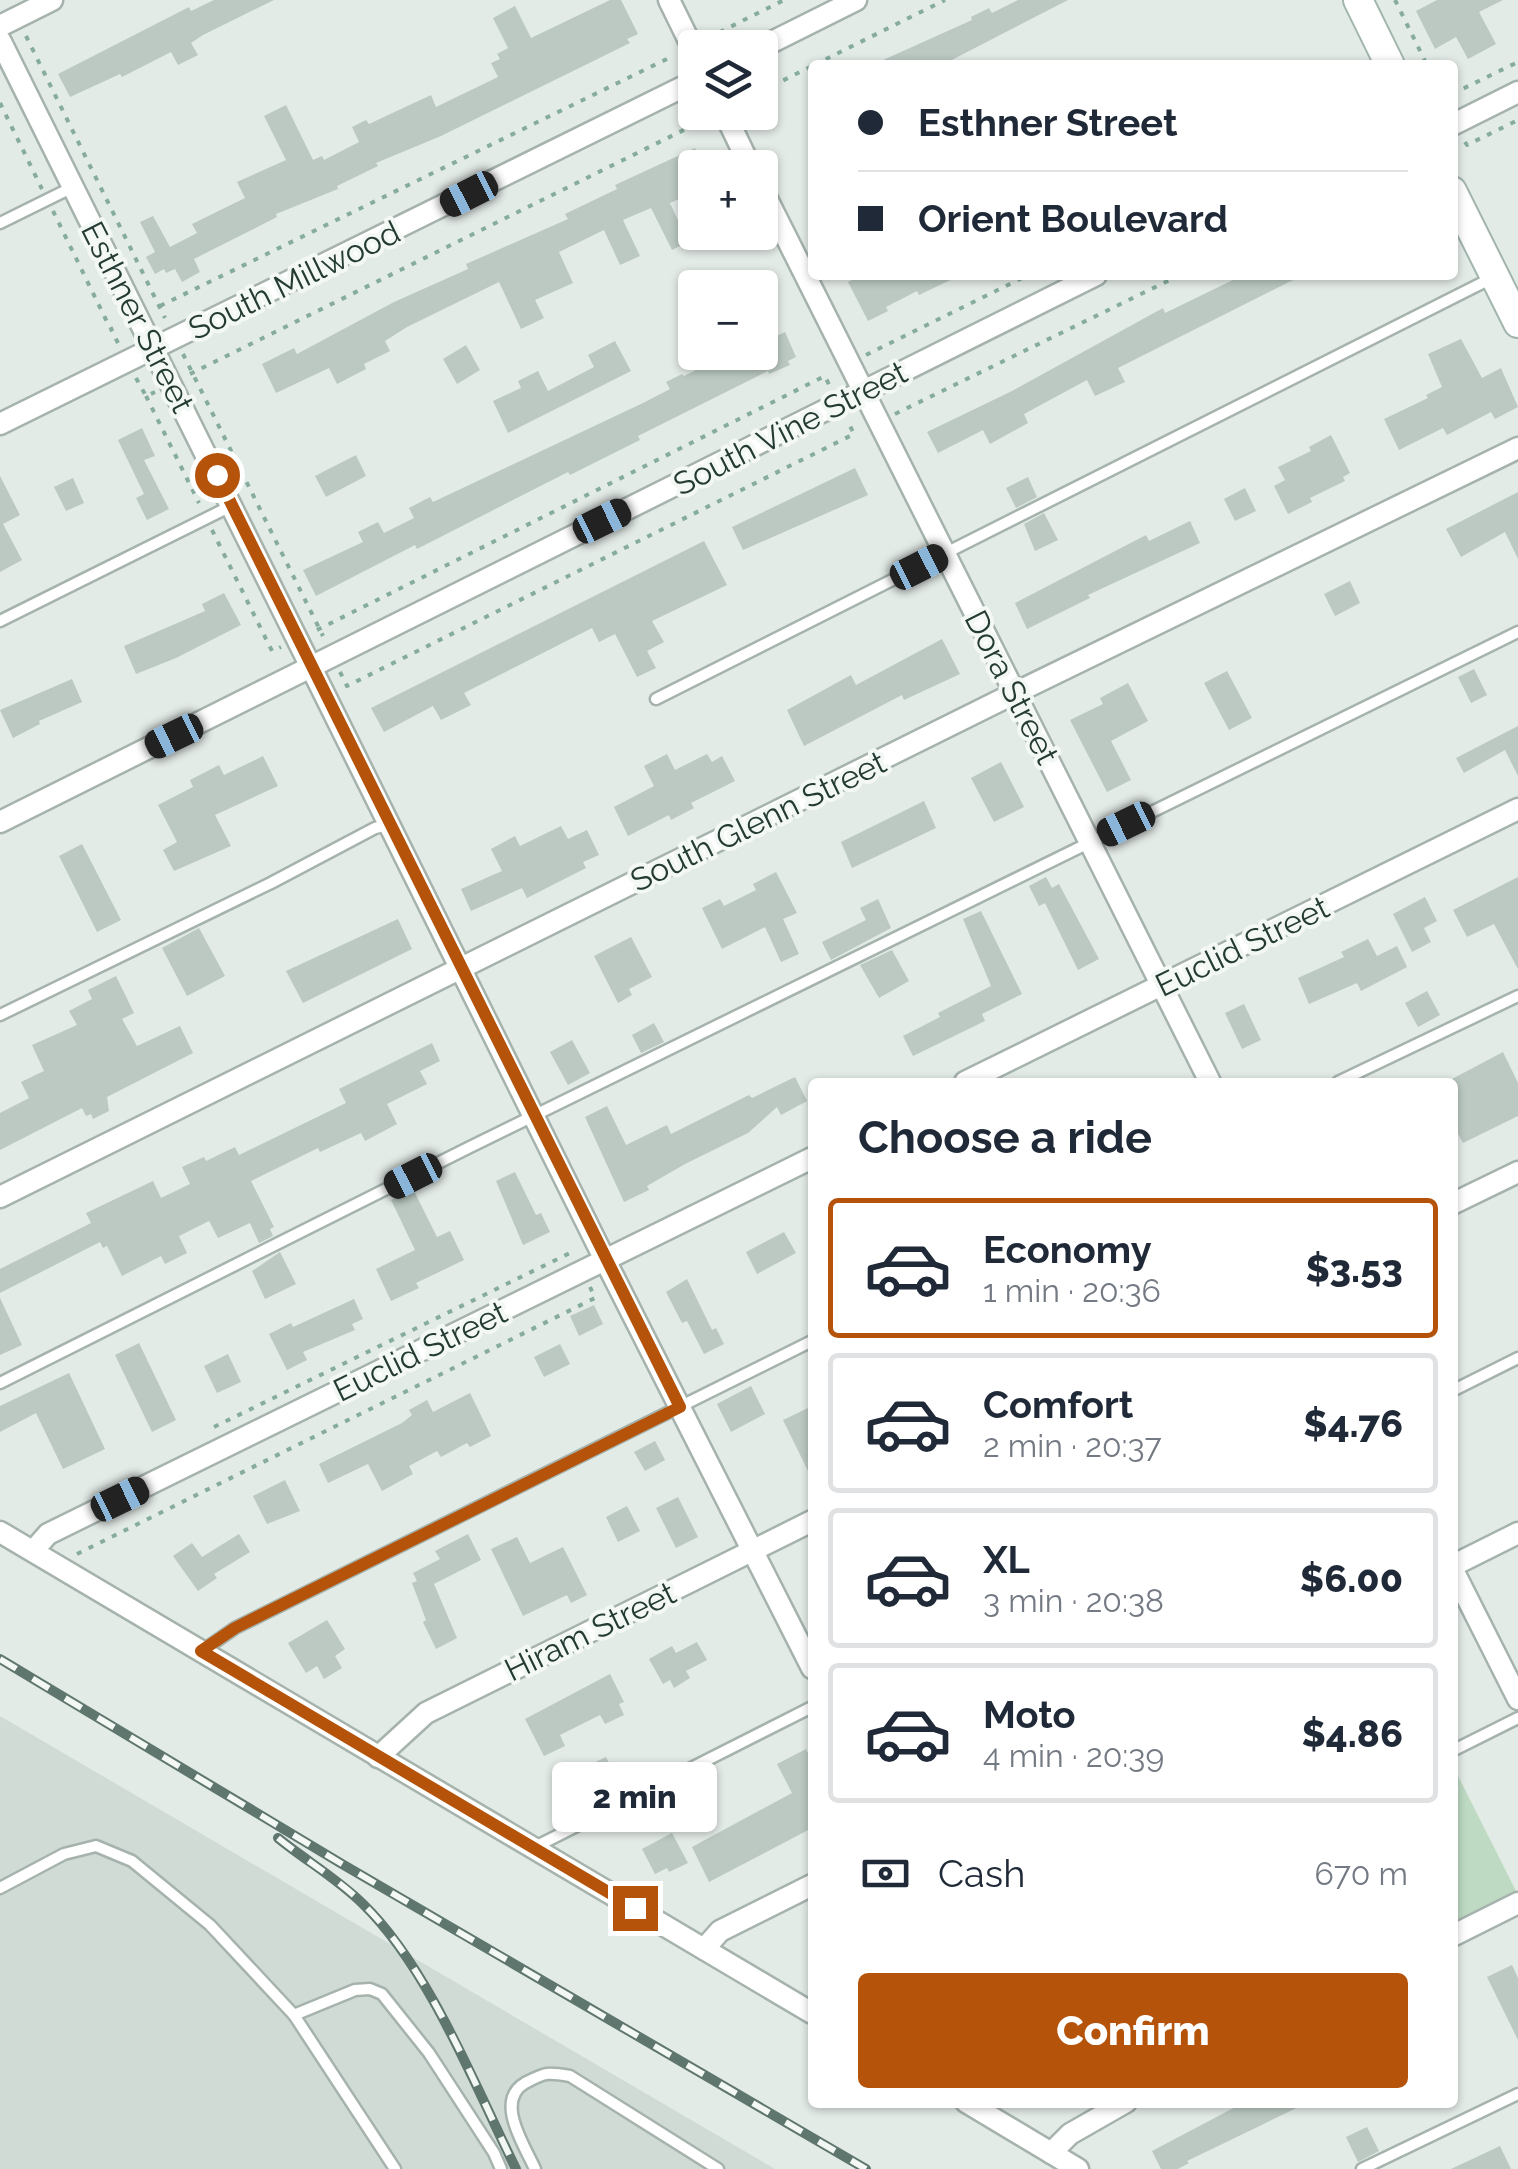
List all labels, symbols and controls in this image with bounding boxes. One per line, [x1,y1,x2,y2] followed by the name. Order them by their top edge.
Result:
[678,30,778,370] map controls
[678,30,778,130] button: layers
[918,100,1177,145] text: Esthner Street
[678,150,778,250] button: +
[435,167,503,221] car
[918,196,1228,241] text: Orient Boulevard
[182,213,406,347] street label: South Millwood
[74,215,202,419] street label: Esthner Street
[678,270,778,370] button: −
[667,353,913,503] street label: South Vine Street
[195,453,240,498] route start
[568,494,636,548] car
[885,540,953,594] car
[958,604,1067,770] street label: Dora Street
[140,709,208,763] car
[624,743,892,899] street label: South Glenn Street
[1092,797,1160,851] car
[1149,888,1335,1004] street label: Euclid Street
[858,1111,1152,1164] text: Choose a ride
[379,1149,447,1203] car
[863,1223,953,1313] icon: car
[983,1227,1152,1272] text: Economy
[1305,1246,1403,1291] text: $3.53
[983,1272,1161,1309] text: 1 min · 20:36
[327,1293,513,1409] street label: Euclid Street
[863,1378,953,1468] icon: car
[983,1382,1133,1427] text: Comfort
[1303,1401,1403,1446] text: $4.76
[983,1427,1162,1464] text: 2 min · 20:37
[86,1472,154,1526] car
[863,1533,953,1623] icon: car
[983,1537,1030,1582] text: XL
[1300,1556,1403,1601] text: $6.00
[499,1574,682,1688] street label: Hiram Street
[983,1582,1164,1619] text: 3 min · 20:38
[863,1688,953,1778] icon: car
[983,1692,1076,1737] text: Moto
[1301,1711,1403,1756] text: $4.86
[983,1737,1164,1774] text: 4 min · 20:39
[552,1763,718,1833] callout: 2 min
[592,1778,677,1815] text: 2 min
[858,1846,913,1901] icon: cash
[938,1851,1025,1896] text: Cash
[1315,1855,1408,1892] text: 670 m
[613,1886,658,1931] route end
[858,1973,1408,2088] button: Confirm

